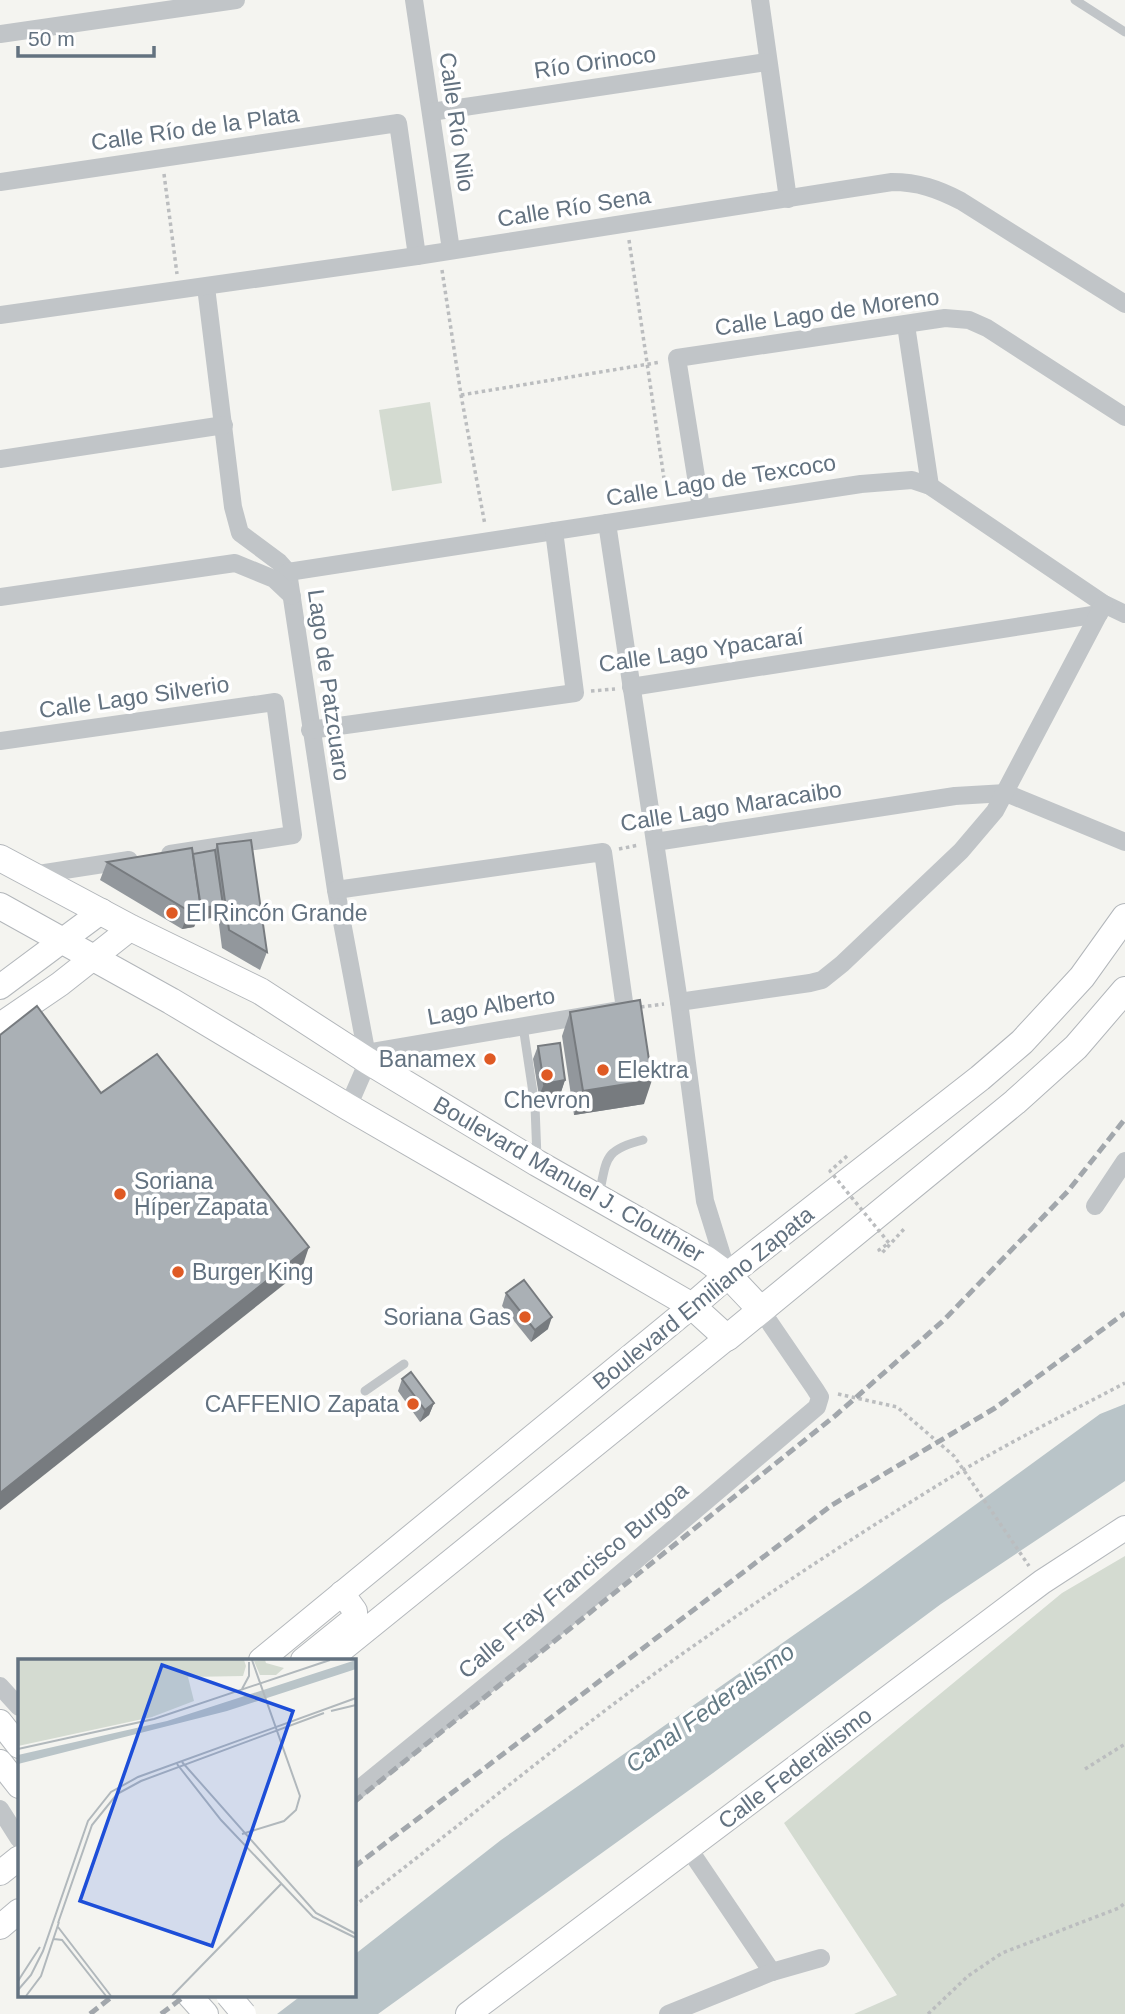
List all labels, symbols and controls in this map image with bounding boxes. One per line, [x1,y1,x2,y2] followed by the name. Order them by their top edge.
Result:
[18,14,154,58] scale bar
[28,27,75,50] text: 50 m
[532,41,658,83] street label: Río Orinoco
[434,51,480,193] street label: Calle Río Nilo
[89,101,301,155] street label: Calle Río de la Plata
[496,182,653,232] street label: Calle Río Sena
[713,283,941,341] street label: Calle Lago de Moreno
[604,449,838,511] street label: Calle Lago de Texcoco
[303,588,355,782] street label: Lago de Patzcuaro
[597,623,806,677] street label: Calle Lago Ypacaraí
[37,671,231,723] street label: Calle Lago Silverio
[618,776,844,836] street label: Calle Lago Maracaibo
[186,900,368,926] place label: El Rincón Grande
[164,905,180,921] marker: El Rincón Grande
[425,982,557,1030] street label: Lago Alberto
[379,1046,476,1072] place label: Banamex
[482,1051,498,1067] marker: Banamex
[617,1057,689,1083] place label: Elektra
[595,1062,611,1078] marker: Elektra
[539,1067,555,1083] marker: Chevron
[504,1087,590,1113] place label: Chevron
[429,1091,709,1267] street label: Boulevard Manuel J. Clouthier
[134,1168,268,1220] place label: Soriana Híper Zapata
[112,1186,128,1202] marker: Soriana Híper Zapata
[588,1201,819,1395] street label: Boulevard Emiliano Zapata
[192,1259,313,1285] place label: Burger King
[170,1264,186,1280] marker: Burger King
[383,1304,511,1330] place label: Soriana Gas
[517,1309,533,1325] marker: Soriana Gas
[205,1391,399,1417] place label: CAFFENIO Zapata
[405,1396,421,1412] marker: CAFFENIO Zapata
[453,1476,693,1684] street label: Calle Fray Francisco Burgoa
[620,1637,799,1778] water label: Canal Federalismo
[18,1659,355,1996] inset map
[713,1702,877,1834] street label: Calle Federalismo

